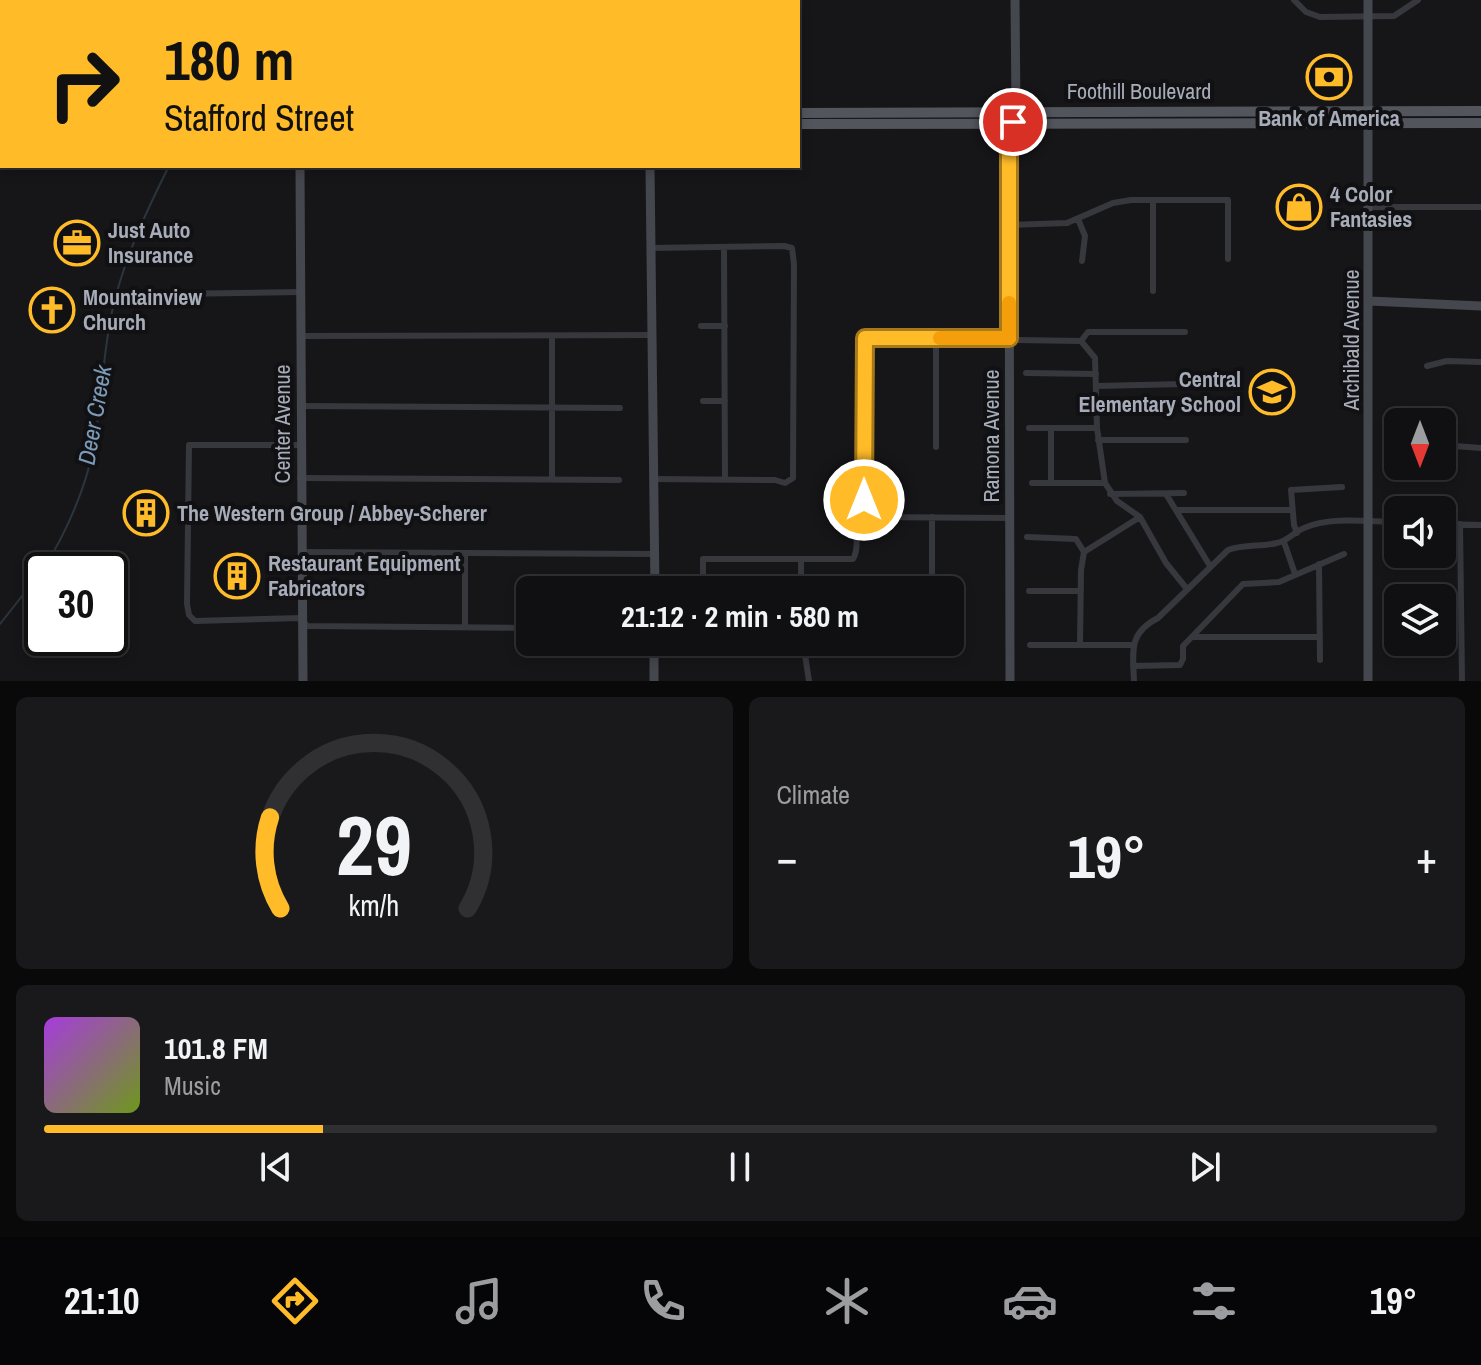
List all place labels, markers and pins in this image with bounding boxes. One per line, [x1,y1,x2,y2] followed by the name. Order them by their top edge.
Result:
[1305,53,1353,101] bank icon: Bank of America
[979,88,1047,156] pin
[1258,103,1400,133] place label: Bank of America
[1330,179,1412,234] place label: 4 Color Fantasies
[1275,183,1323,231] shop icon: 4 Color Fantasies
[108,215,193,270] place label: Just Auto Insurance
[53,219,101,267] office icon: Just Auto Insurance
[83,282,203,337] place label: Mountainview Church
[28,286,76,334] church icon: Mountainview Church
[1079,364,1241,419] place label: Central Elementary School
[1248,368,1296,416] school or university icon: Central Elementary School
[122,489,170,537] building icon: The Western Group / Abbey-Scherer
[177,498,487,528] place label: The Western Group / Abbey-Scherer
[268,548,460,603] place label: Restaurant Equipment Fabricators
[213,552,261,600] building icon: Restaurant Equipment Fabricators

